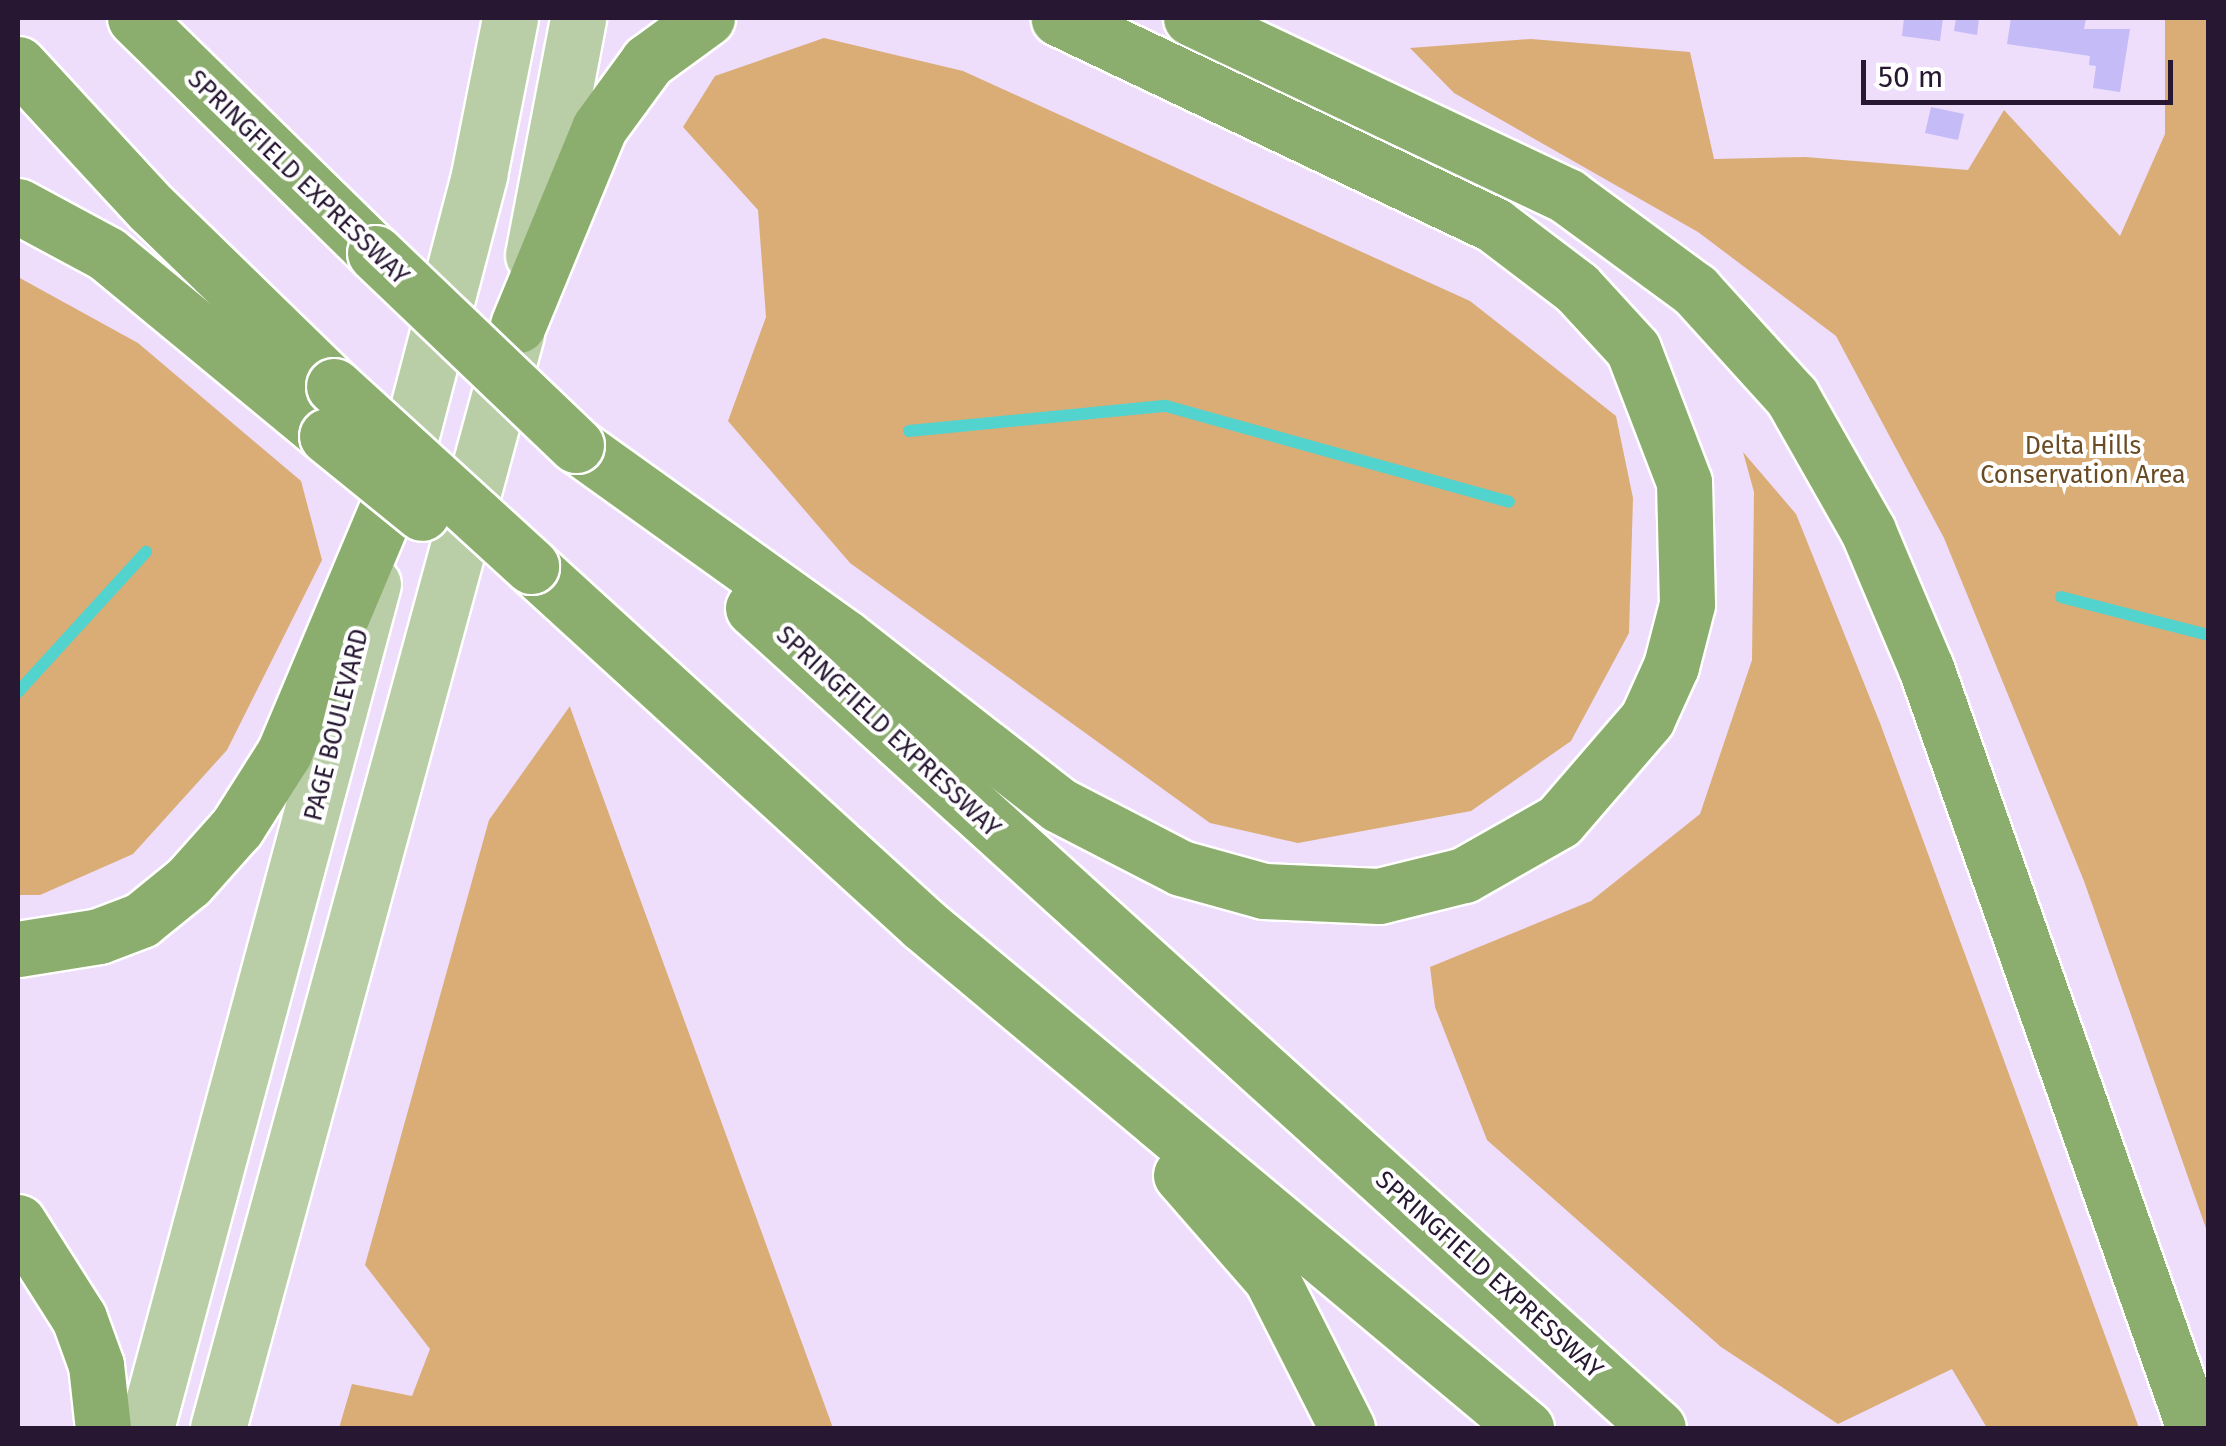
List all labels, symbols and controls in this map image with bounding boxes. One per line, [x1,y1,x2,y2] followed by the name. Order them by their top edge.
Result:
[1866,40,2178,102] scale bar
[1878,59,1943,95] text: 50 m
[181,65,415,291] street label: SPRINGFIELD EXPRESSWAY
[1980,432,2186,491] park label: Delta Hills Conservation Area
[770,620,1006,844] street label: SPRINGFIELD EXPRESSWAY
[299,626,375,824] street label: PAGE BOULEVARD
[1369,1165,1609,1385] street label: SPRINGFIELD EXPRESSWAY

